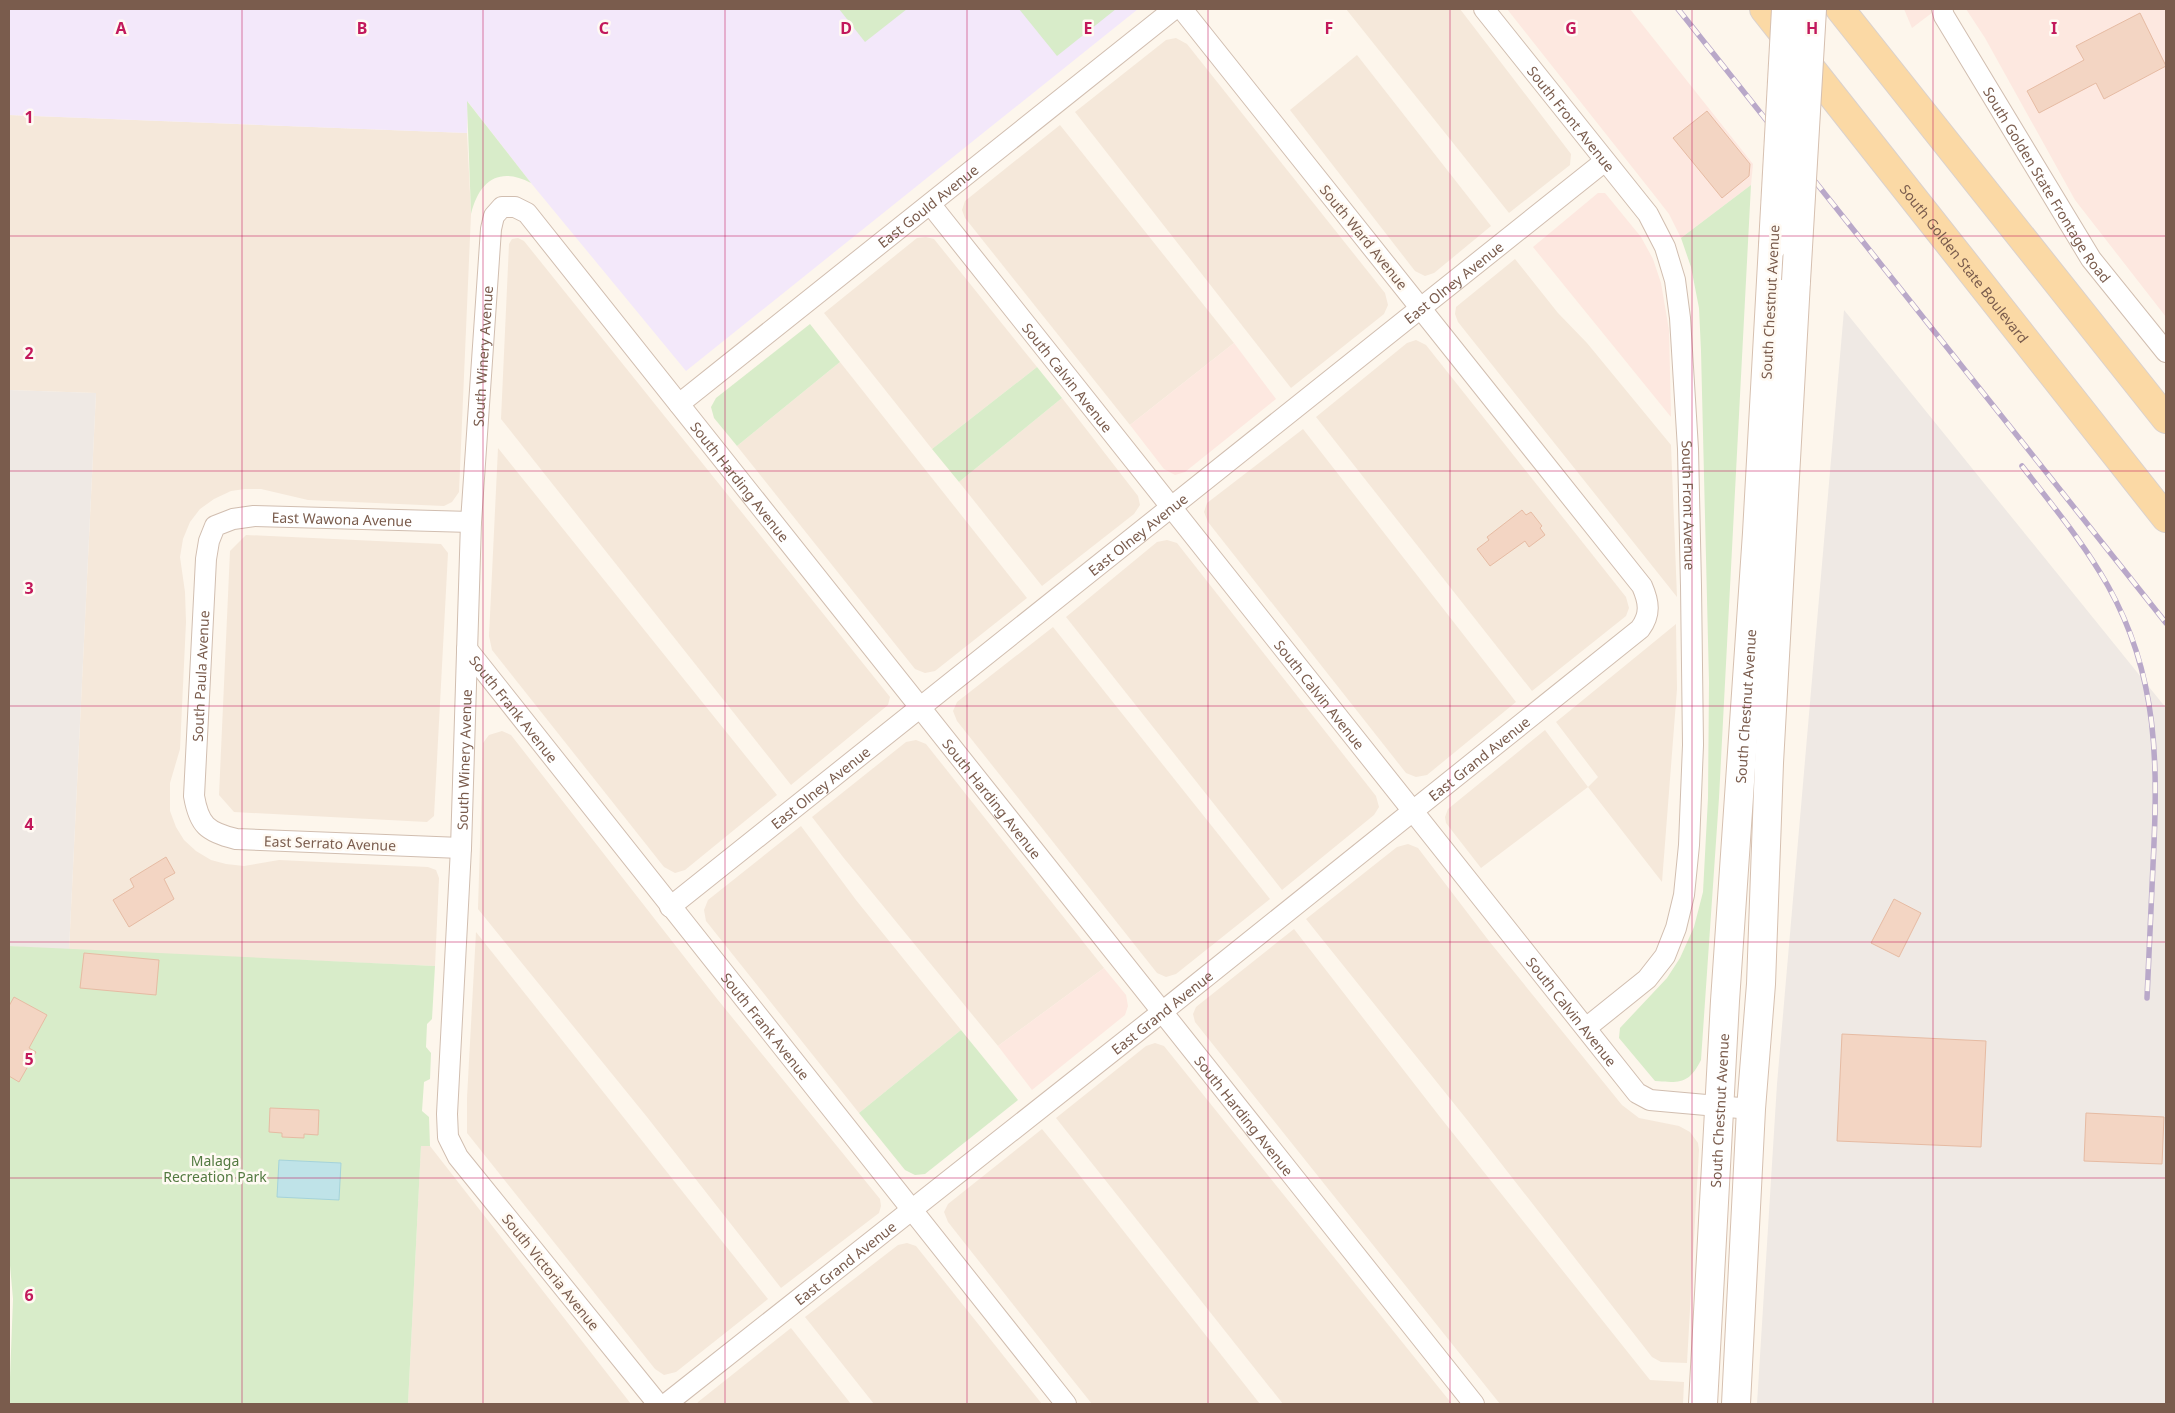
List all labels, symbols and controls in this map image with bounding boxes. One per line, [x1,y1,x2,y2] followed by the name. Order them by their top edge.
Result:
[115,17,127,39] text: A
[357,17,367,39] text: B
[599,17,609,39] text: C
[840,17,852,39] text: D
[1084,17,1093,39] text: E
[1325,17,1333,39] text: F
[1565,17,1577,39] text: G
[1806,17,1818,39] text: H
[2051,17,2057,39] text: I
[1523,62,1620,175] street label: South Front Avenue
[1979,83,2116,286] street label: South Golden State Frontage Road
[24,106,34,128] text: 1
[873,160,982,252] street label: East Gould Avenue
[1896,180,2033,347] street label: South Golden State Boulevard
[1316,181,1412,293] street label: South Ward Avenue
[1756,224,1784,380] street label: South Chestnut Avenue
[1400,237,1507,328] street label: East Olney Avenue
[468,285,497,427] street label: South Winery Avenue
[1019,319,1117,436] street label: South Calvin Avenue
[24,342,34,364] text: 2
[687,417,794,545] street label: South Harding Avenue
[1678,440,1700,571] street label: South Front Avenue
[1084,489,1191,579] street label: East Olney Avenue
[271,507,412,530] street label: East Wawona Avenue
[24,577,34,599] text: 3
[187,610,213,742] street label: South Paula Avenue
[1730,628,1760,784] street label: South Chestnut Avenue
[1271,636,1369,753] street label: South Calvin Avenue
[466,651,563,766] street label: South Frank Avenue
[452,689,475,830] street label: South Winery Avenue
[1424,712,1533,805] street label: East Grand Avenue
[939,734,1046,862] street label: South Harding Avenue
[767,742,874,833] street label: East Olney Avenue
[24,813,34,835] text: 4
[264,831,396,855] street label: East Serrato Avenue
[1523,953,1621,1070] street label: South Calvin Avenue
[1107,966,1217,1058] street label: East Grand Avenue
[718,968,814,1083] street label: South Frank Avenue
[1705,1033,1733,1188] street label: South Chestnut Avenue
[24,1048,34,1070] text: 5
[1191,1051,1298,1179] street label: South Harding Avenue
[163,1151,267,1186] park label: Malaga Recreation Park
[498,1210,604,1334] street label: South Victoria Avenue
[790,1216,900,1309] street label: East Grand Avenue
[24,1284,34,1306] text: 6

